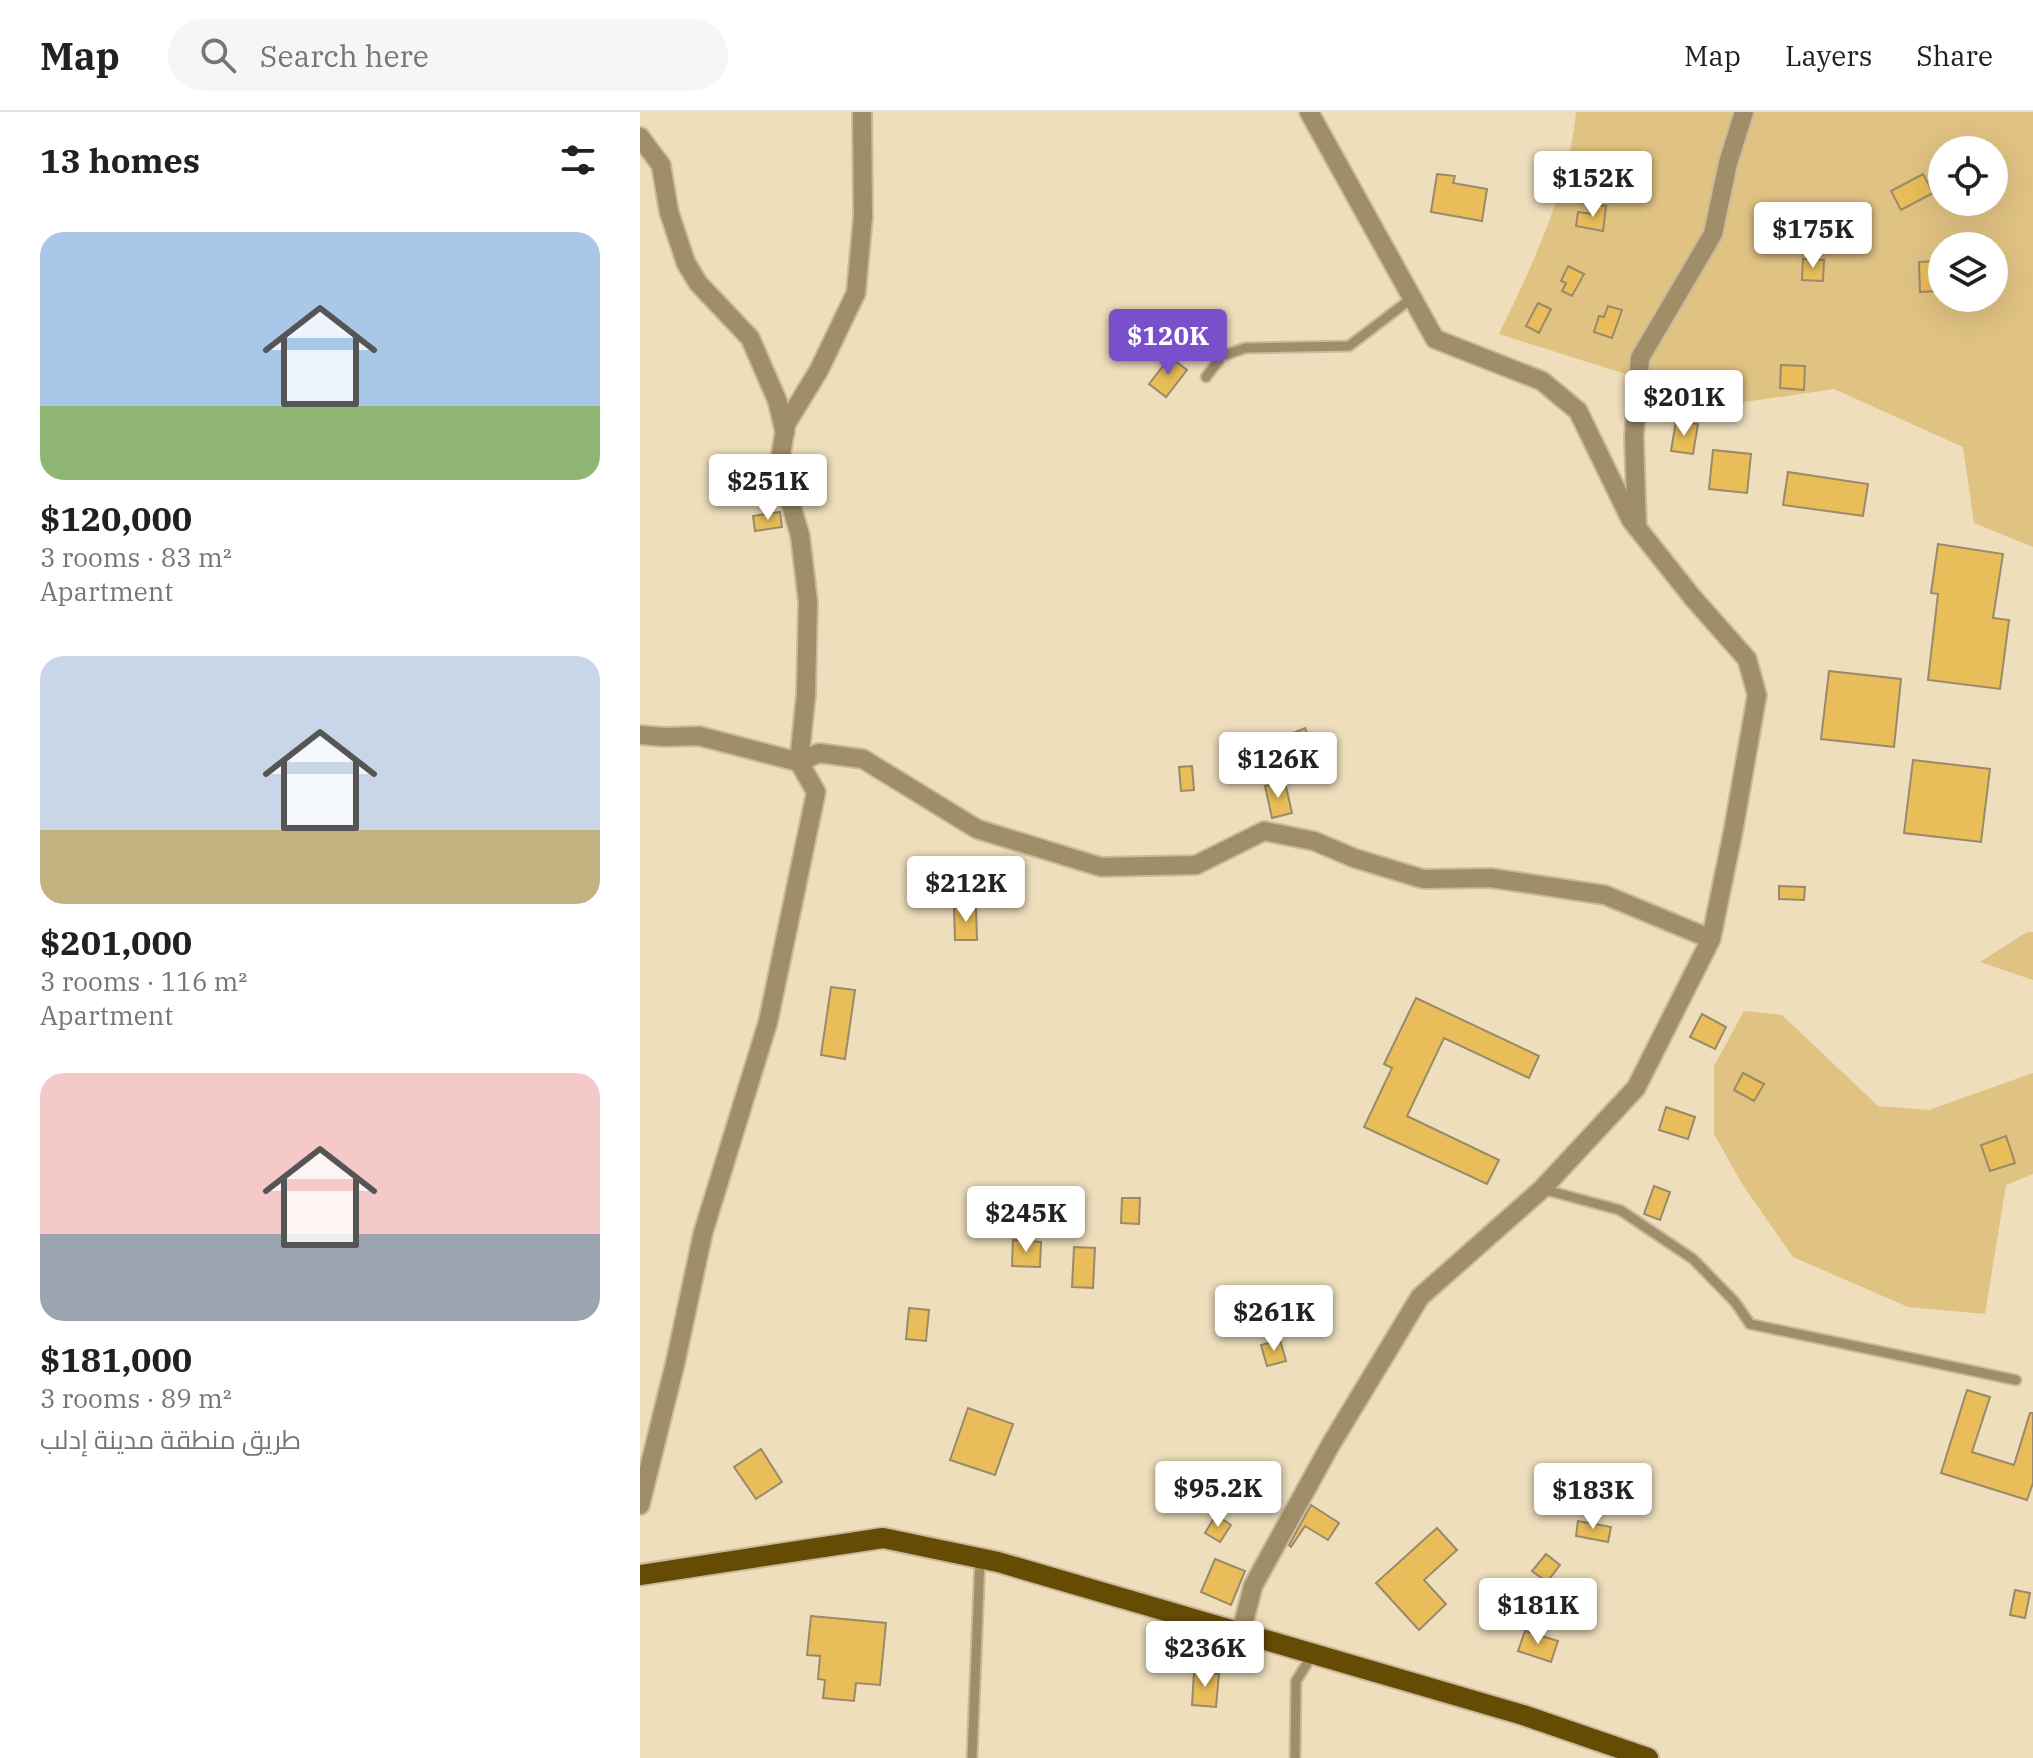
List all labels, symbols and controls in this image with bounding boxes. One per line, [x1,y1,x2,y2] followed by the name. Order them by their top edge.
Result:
[168,19,728,91] search box
[40,31,120,80] text: Map
[196,33,240,77] icon: search
[260,36,429,75] text: Search here
[1684,37,1741,74] text: Map
[1785,37,1872,74] text: Layers
[1916,37,1993,74] text: Share
[1928,136,2008,312] map controls
[1928,136,2008,216] button: locate
[40,138,200,182] text: 13 homes
[556,138,600,182] icon: filters
[1537,151,1649,219] pin: $152K
[1552,160,1634,194] text: $152K
[1757,202,1869,270] pin: $175K
[1772,211,1854,245] text: $175K
[1928,232,2008,312] button: layers
[248,284,392,428] icon: home
[1112,309,1224,377] pin: $120K
[1127,318,1209,352] text: $120K
[1628,370,1740,438] pin: $201K
[1643,379,1725,413] text: $201K
[712,454,824,522] pin: $251K
[727,463,809,497] text: $251K
[40,496,192,540] text: $120,000
[40,540,232,574] text: 3 rooms · 83 m²
[40,574,173,608] text: Apartment
[248,708,392,852] icon: home
[1222,732,1334,800] pin: $126K
[1237,741,1319,775] text: $126K
[910,856,1022,924] pin: $212K
[925,865,1007,899] text: $212K
[40,920,192,964] text: $201,000
[40,964,247,998] text: 3 rooms · 116 m²
[40,998,173,1032] text: Apartment
[248,1125,392,1269] icon: home
[970,1186,1082,1254] pin: $245K
[985,1195,1067,1229] text: $245K
[1218,1285,1330,1353] pin: $261K
[1233,1294,1315,1328] text: $261K
[40,1337,192,1381] text: $181,000
[40,1381,232,1415] text: 3 rooms · 89 m²
[40,1422,301,1456] text: طريق منطقة مدينة إدلب
[1153,1461,1283,1529] pin: $95.2K
[1537,1463,1649,1531] pin: $183K
[1173,1470,1263,1504] text: $95.2K
[1552,1472,1634,1506] text: $183K
[1482,1578,1594,1646] pin: $181K
[1497,1587,1579,1621] text: $181K
[1149,1621,1261,1689] pin: $236K
[1164,1630,1246,1664] text: $236K

